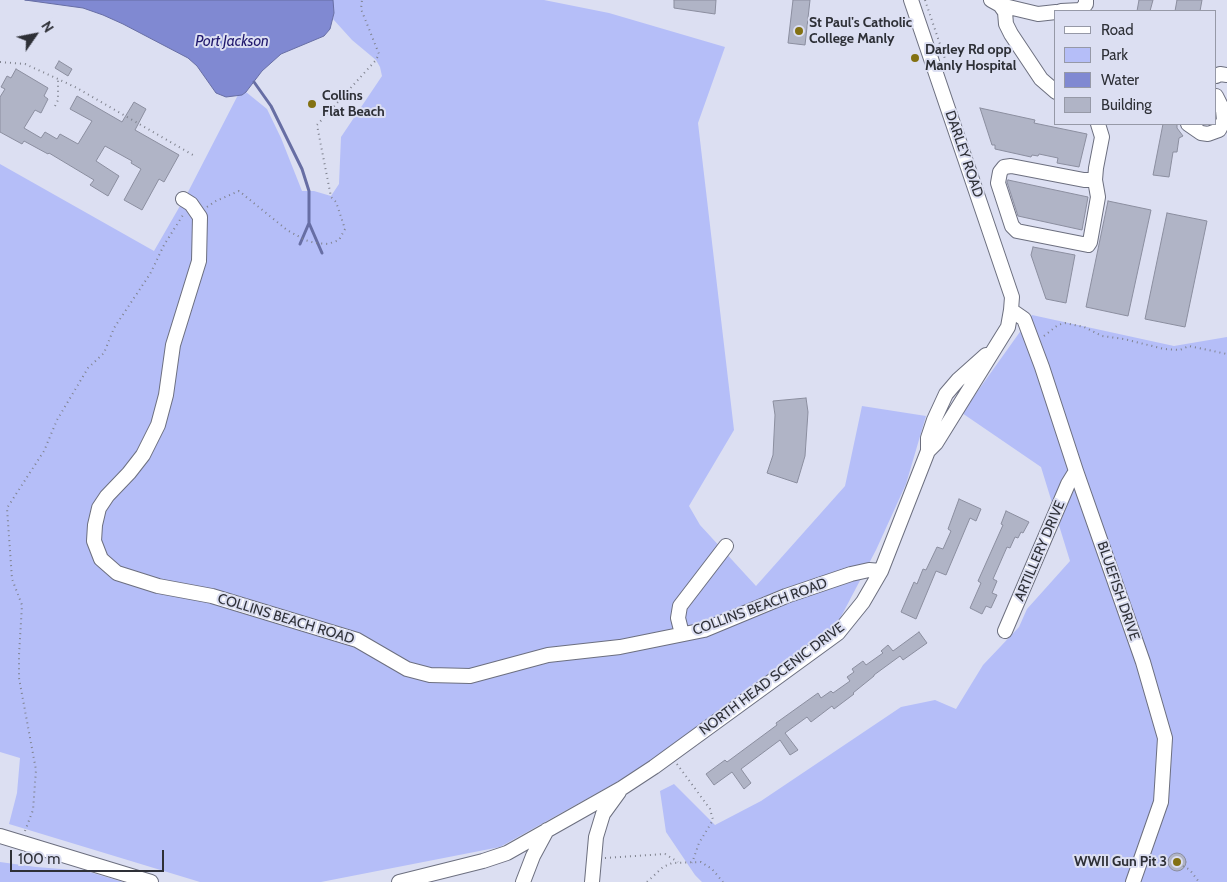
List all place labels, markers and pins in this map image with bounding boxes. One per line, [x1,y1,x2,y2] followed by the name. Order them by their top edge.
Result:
[809,15,912,48] place label: St Paul's Catholic College Manly
[793,25,805,37] marker: St Paul's Catholic College Manly
[925,42,1016,74] place label: Darley Rd opp Manly Hospital
[909,52,921,64] marker: Darley Rd opp Manly Hospital
[322,88,385,120] place label: Collins Flat Beach
[306,98,318,110] marker: Collins Flat Beach
[1074,854,1167,870] place label: WWII Gun Pit 3
[1171,856,1183,868] marker: WWII Gun Pit 3

